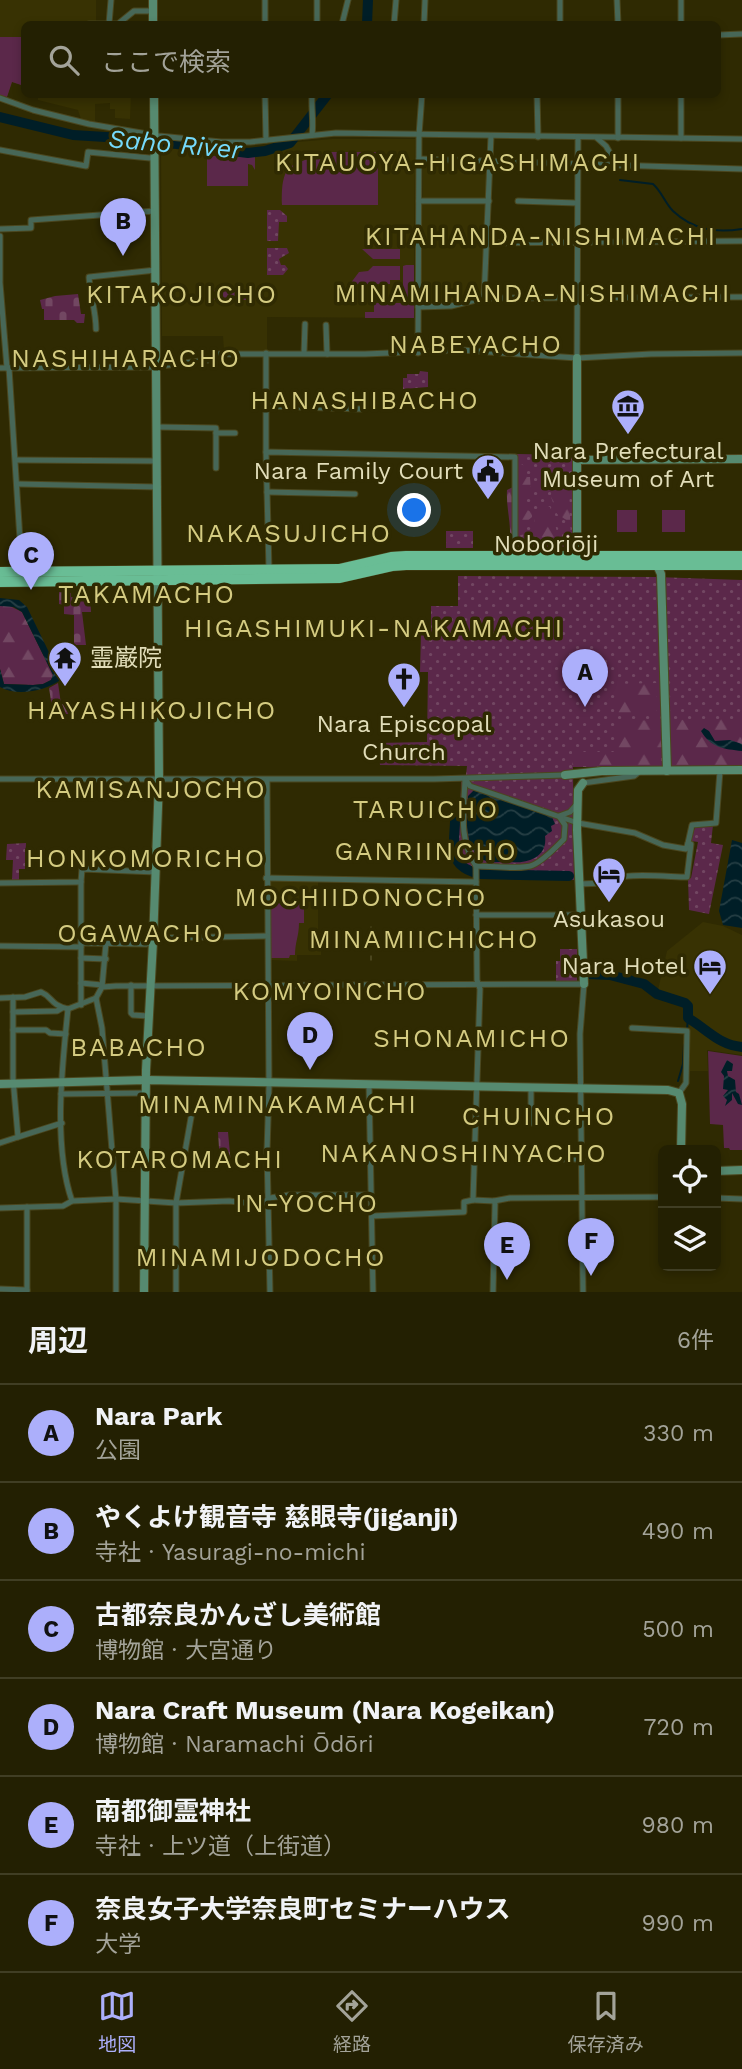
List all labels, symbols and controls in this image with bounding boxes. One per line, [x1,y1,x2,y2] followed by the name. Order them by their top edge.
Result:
[21,21,721,98] search box
[45,41,83,79] icon: search
[101,47,231,77] text: ここで検索
[107,123,244,165] water label: Saho River
[275,147,641,177] district label: KITAUOYA-HIGASHIMACHI
[100,198,146,256] pin: B
[365,221,717,251] district label: KITAHANDA-NISHIMACHI
[334,278,732,308] district label: MINAMIHANDA-NISHIMACHI
[86,279,278,309] district label: KITAKOJICHO
[389,329,563,359] district label: NABEYACHO
[11,343,241,373] district label: NASHIHARACHO
[250,385,480,415] district label: HANASHIBACHO
[609,387,647,436] museum icon: Nara Prefectural Museum of Art
[532,437,724,493] place label: Nara Prefectural Museum of Art
[469,452,507,501] public building icon: Nara Family Court
[254,457,463,485] place label: Nara Family Court
[397,493,431,527] your location
[186,518,392,548] district label: NAKASUJICHO
[494,530,598,558] street label: Noboriōji
[8,532,54,590] pin: C
[58,579,236,609] district label: TAKAMACHO
[184,613,564,643] district label: HIGASHIMUKI-NAKAMACHI
[46,639,84,688] temple icon: 霊巌院
[90,644,162,672] place label: 霊巌院
[562,649,608,707] pin: A
[385,660,423,709] church icon: Nara Episcopal Church
[27,695,277,725] district label: HAYASHIKOJICHO
[317,710,492,766] place label: Nara Episcopal Church
[35,774,267,804] district label: KAMISANJOCHO
[353,794,499,824] district label: TARUICHO
[334,836,518,866] district label: GANRIINCHO
[26,843,266,873] district label: HONKOMORICHO
[590,855,628,904] hotel icon: Asukasou
[234,882,488,912] district label: MOCHIIDONOCHO
[553,905,665,933] place label: Asukasou
[57,918,225,948] district label: OGAWACHO
[309,924,539,954] district label: MINAMIICHICHO
[691,947,729,996] hotel icon: Nara Hotel
[561,952,687,980] place label: Nara Hotel
[233,976,427,1006] district label: KOMYOINCHO
[287,1012,333,1070] pin: D
[373,1023,571,1053] district label: SHONAMICHO
[70,1032,208,1062] district label: BABACHO
[138,1089,418,1119] district label: MINAMINAKAMACHI
[462,1101,616,1131] district label: CHUINCHO
[320,1138,608,1168] district label: NAKANOSHINYACHO
[76,1144,284,1174] district label: KOTAROMACHI
[658,1145,721,1271] map controls
[658,1145,721,1208] button: locate
[235,1188,379,1218] district label: IN-YOCHO
[658,1208,721,1271] button: layers
[568,1218,614,1276] pin: F
[484,1222,530,1280] pin: E
[136,1242,386,1272] district label: MINAMIJODOCHO
[28,1323,88,1358] text: 周辺
[677,1327,714,1354] text: 6件
[95,1401,222,1431] text: Nara Park
[43,1420,59,1447] text: A
[643,1420,714,1447] text: 330 m
[95,1437,141,1464] text: 公園
[95,1502,459,1532] text: やくよけ観音寺 慈眼寺(jiganji)
[43,1518,59,1545] text: B
[642,1518,714,1545] text: 490 m
[95,1539,366,1566] text: 寺社 · Yasuragi-no-michi
[95,1600,381,1630] text: 古都奈良かんざし美術館
[43,1616,59,1643] text: C
[642,1616,714,1643] text: 500 m
[95,1637,277,1664] text: 博物館 · 大宮通り
[95,1695,555,1725] text: Nara Craft Museum (Nara Kogeikan)
[43,1714,59,1741] text: D
[644,1714,714,1741] text: 720 m
[95,1731,374,1758] text: 博物館 · Naramachi Ōdōri
[95,1796,251,1826] text: 南都御霊神社
[44,1812,58,1839] text: E
[642,1812,714,1839] text: 980 m
[95,1833,346,1860] text: 寺社 · 上ツ道（上街道）
[95,1894,510,1924] text: 奈良女子大学奈良町セミナーハウス
[44,1910,58,1937] text: F
[642,1910,714,1937] text: 990 m
[95,1931,141,1958] text: 大学
[98,1987,136,2056] tab: 地図
[333,1987,371,2056] tab: 経路
[568,1987,644,2056] tab: 保存済み

